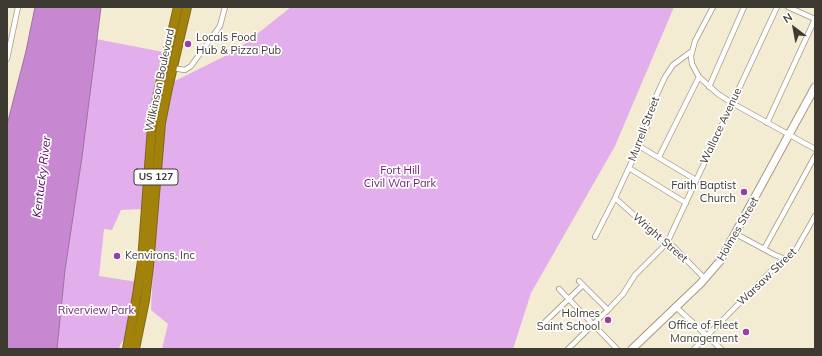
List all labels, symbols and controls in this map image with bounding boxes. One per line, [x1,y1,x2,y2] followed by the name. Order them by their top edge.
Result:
[774,8,814,48] north arrow
[780,10,795,26] text: N
[143,27,177,133] street label: Wilkinson Boulevard
[196,31,281,57] place label: Locals Food Hub & Pizza Pub
[183,39,193,49] marker: Locals Food Hub & Pizza Pub
[698,86,744,166] street label: Wallace Avenue
[626,95,662,163] street label: Murrell Street
[30,135,54,219] water label: Kentucky River
[364,164,436,190] park label: Fort Hill Civil War Park
[134,169,178,185] road number: US 127
[671,179,736,205] place label: Faith Baptist Church
[739,187,749,197] marker: Faith Baptist Church
[714,195,762,263] street label: Holmes Street
[630,211,690,265] street label: Wright Street
[735,246,799,308] street label: Warsaw Street
[125,249,195,263] place label: Kenvirons, Inc
[112,251,122,261] marker: Kenvirons, Inc
[58,304,134,318] park label: Riverview Park
[537,307,600,333] place label: Holmes Saint School
[603,315,613,325] marker: Holmes Saint School
[668,319,738,345] place label: Office of Fleet Management
[741,327,751,337] marker: Office of Fleet Management

